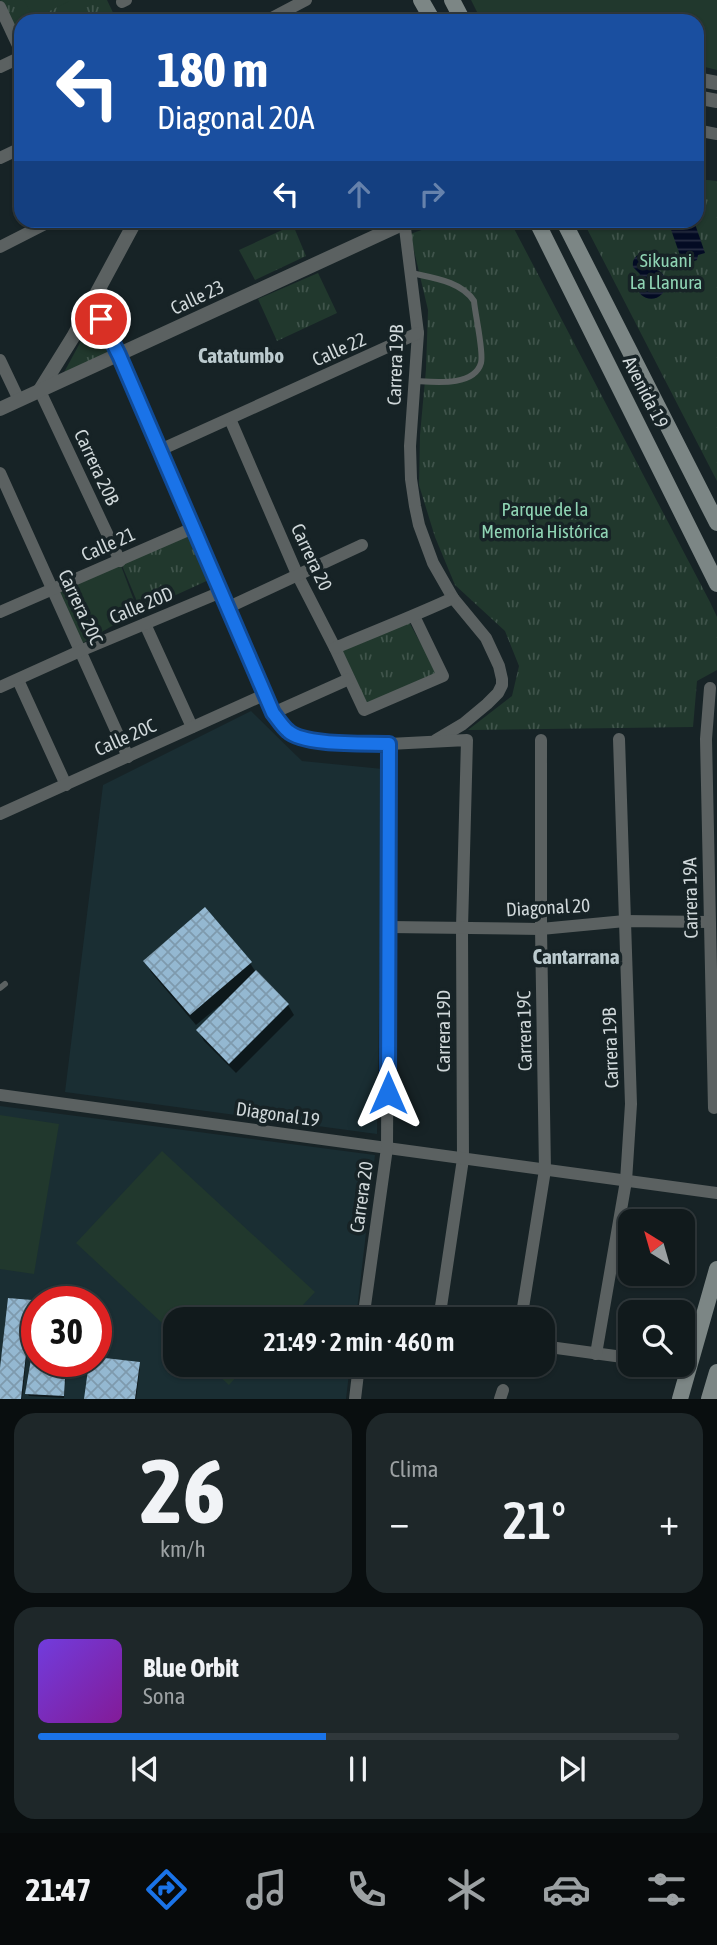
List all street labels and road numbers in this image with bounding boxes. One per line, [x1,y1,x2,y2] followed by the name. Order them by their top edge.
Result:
[167,275,227,319] street label: Calle 23
[383,324,407,406] street label: Carrera 19B
[309,327,369,371] street label: Calle 22
[619,352,673,432] street label: Avenida 19
[70,426,124,508] street label: Carrera 20B
[287,520,337,594] street label: Carrera 20
[78,522,138,566] street label: Calle 21
[54,566,108,648] street label: Carrera 20C
[106,582,176,628] street label: Calle 20D
[91,714,160,760] street label: Calle 20C
[678,857,702,939] street label: Carrera 19A
[505,894,591,920] street label: Diagonal 20
[432,990,454,1072] street label: Carrera 19D
[512,990,536,1071] street label: Carrera 19C
[598,1007,622,1089] street label: Carrera 19B
[235,1097,321,1131] street label: Diagonal 19
[345,1160,377,1234] street label: Carrera 20

